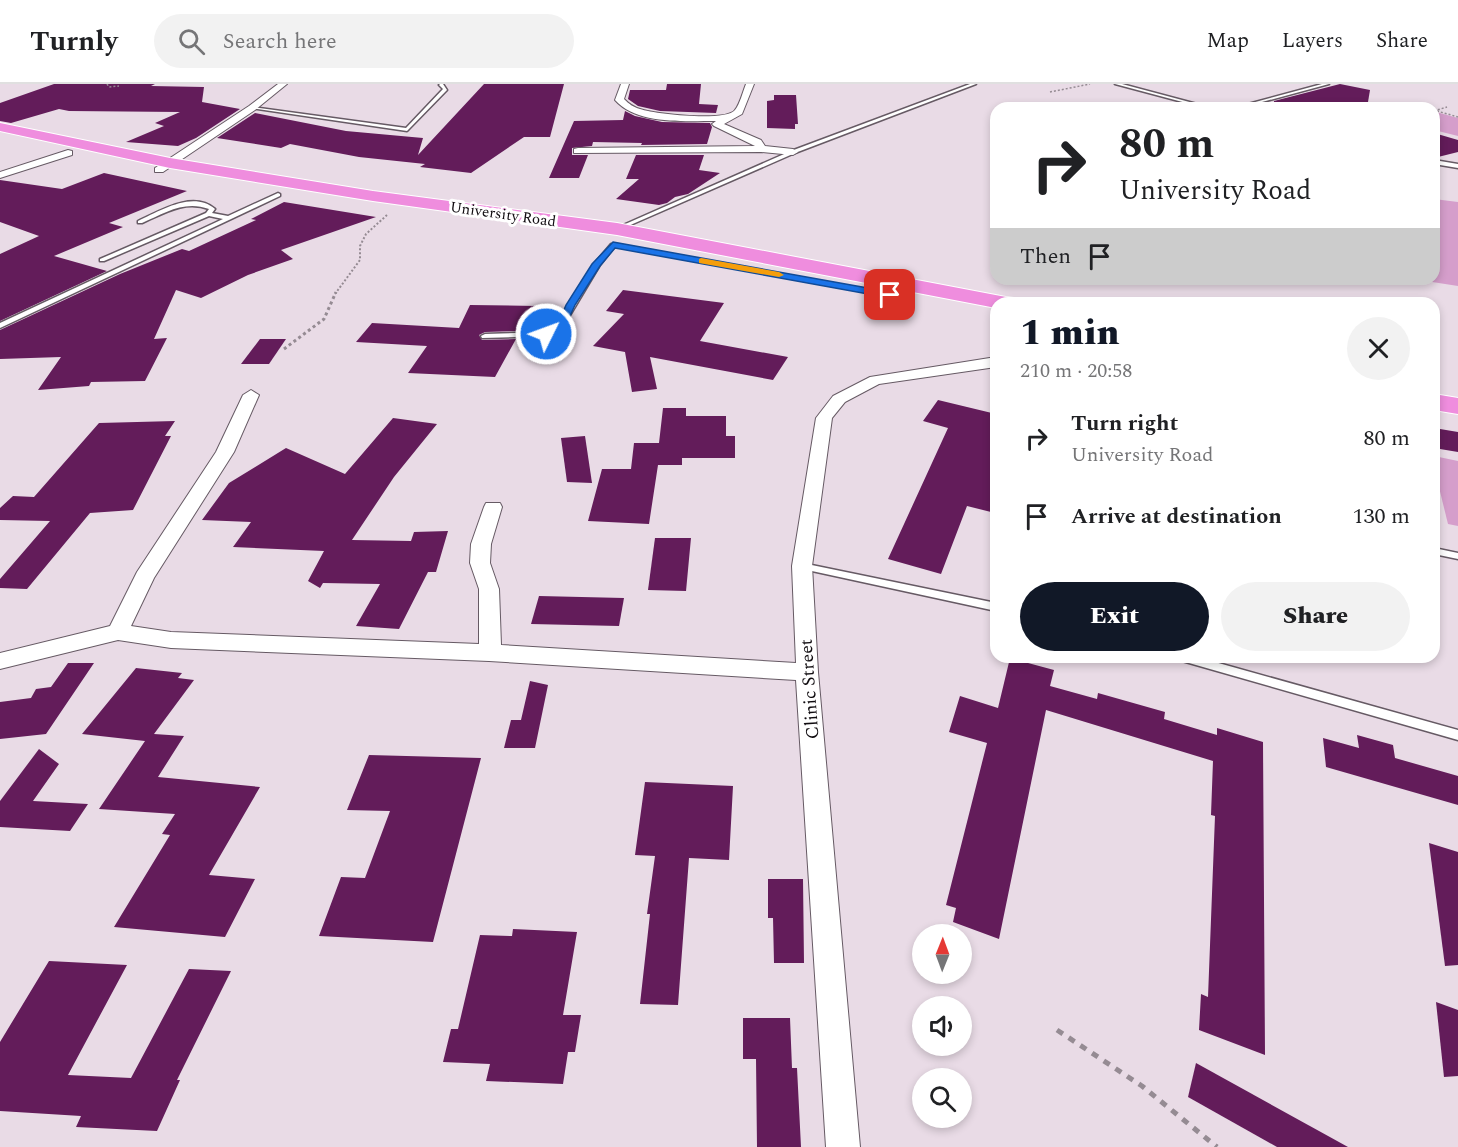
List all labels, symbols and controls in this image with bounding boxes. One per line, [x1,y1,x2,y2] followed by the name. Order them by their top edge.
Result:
[154,14,574,68] search box
[30,20,118,63] text: Turnly
[175,25,208,58] icon: search
[223,25,337,58] text: Search here
[1207,25,1249,57] text: Map
[1282,25,1343,57] text: Layers
[1376,25,1428,57] text: Share
[1119,113,1214,176] text: 80 m
[1020,126,1098,204] icon: right
[1119,170,1311,212] text: University Road
[448,196,557,233] street label: University Road
[1020,240,1071,273] text: Then
[1083,240,1116,273] icon: arrive
[864,269,915,320] pin
[873,278,906,311] icon: arrive
[514,302,578,366] position arrow
[1020,306,1120,361] text: 1 min
[1347,317,1410,380] button: close
[1020,356,1132,386] text: 210 m · 20:58
[1071,407,1178,440] text: Turn right
[1020,422,1053,455] icon: right
[1364,422,1410,455] text: 80 m
[1071,440,1213,470] text: University Road
[1020,500,1053,533] icon: arrive
[1071,500,1282,533] text: Arrive at destination
[1353,500,1410,533] text: 130 m
[1020,582,1209,651] button: Exit
[1221,582,1410,651] button: Share
[793,638,826,740] street label: Clinic Street
[912,924,972,984] north arrow
[912,924,972,1128] map controls
[912,996,972,1056] button: sound
[912,1068,972,1128] button: search

